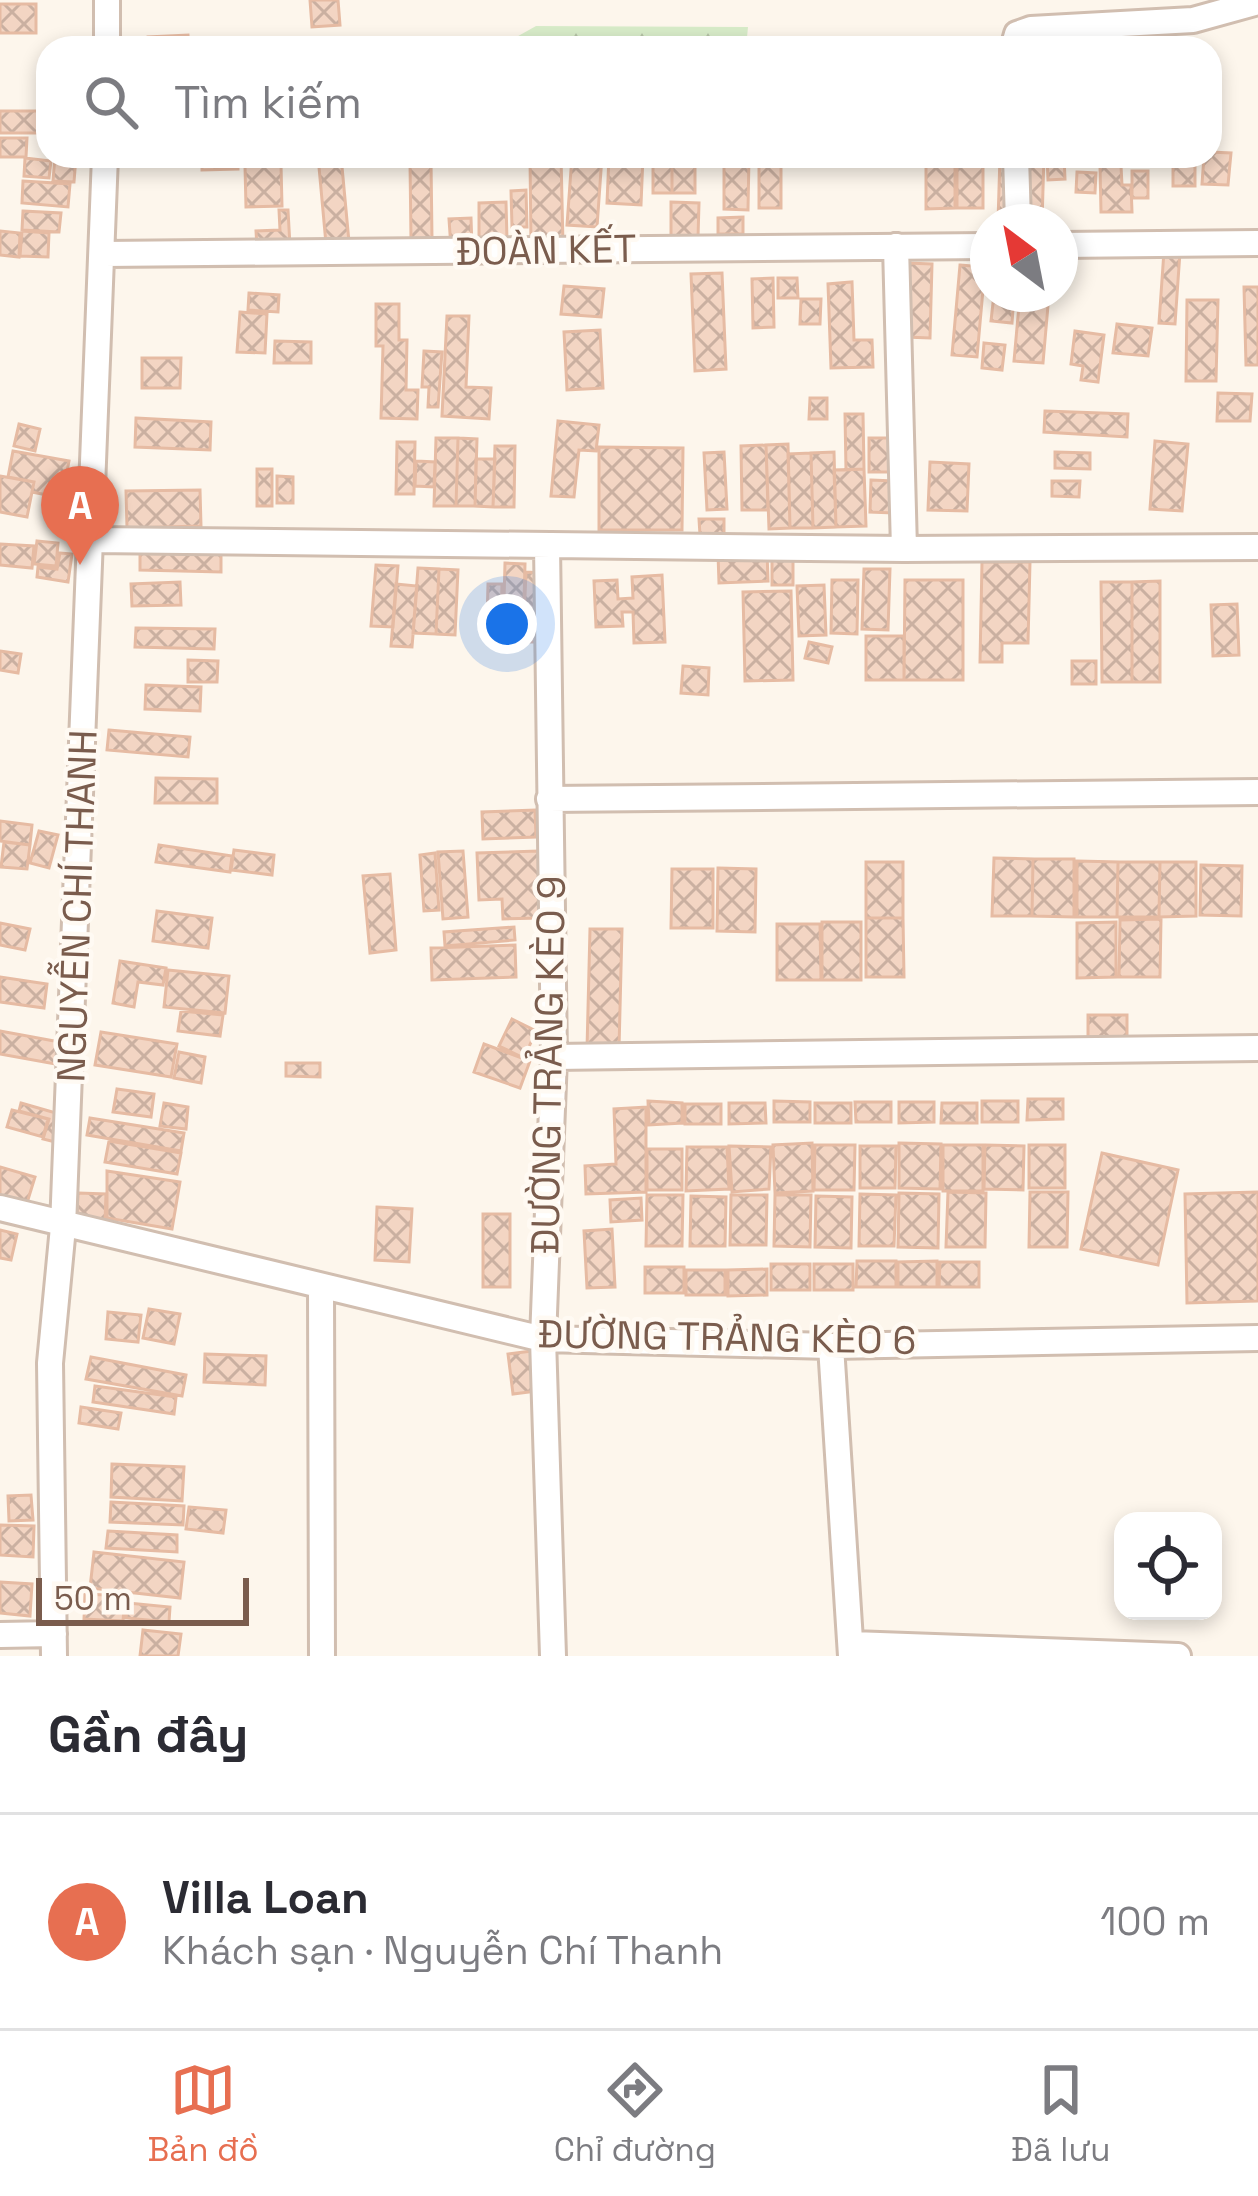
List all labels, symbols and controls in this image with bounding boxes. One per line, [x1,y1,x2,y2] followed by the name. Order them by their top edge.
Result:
[36,36,1222,168] search box
[78,69,144,135] icon: search
[174,74,362,131] text: Tìm kiếm
[970,204,1078,312] north arrow
[455,223,637,276] street label: ĐOÀN KẾT
[41,466,119,565] pin: A
[477,594,537,654] your location
[42,729,108,1083] street label: NGUYỄN CHÍ THANH
[520,875,576,1255] street label: ĐƯỜNG TRẢNG KÈO 9
[537,1309,917,1365] street label: ĐƯỜNG TRẢNG KÈO 6
[1114,1512,1222,1620] map controls
[1114,1512,1222,1620] button: locate
[36,1572,249,1625] scale bar
[54,1578,132,1620] text: 50 m
[48,1702,248,1767] text: Gần đây
[162,1869,369,1926] text: Villa Loan
[75,1897,99,1946] text: A
[1100,1897,1210,1946] text: 100 m
[162,1926,723,1975] text: Khách sạn · Nguyễn Chí Thanh
[147,2057,259,2171] tab: Bản đồ
[554,2057,716,2171] tab: Chỉ đường
[1011,2057,1110,2171] tab: Đã lưu

